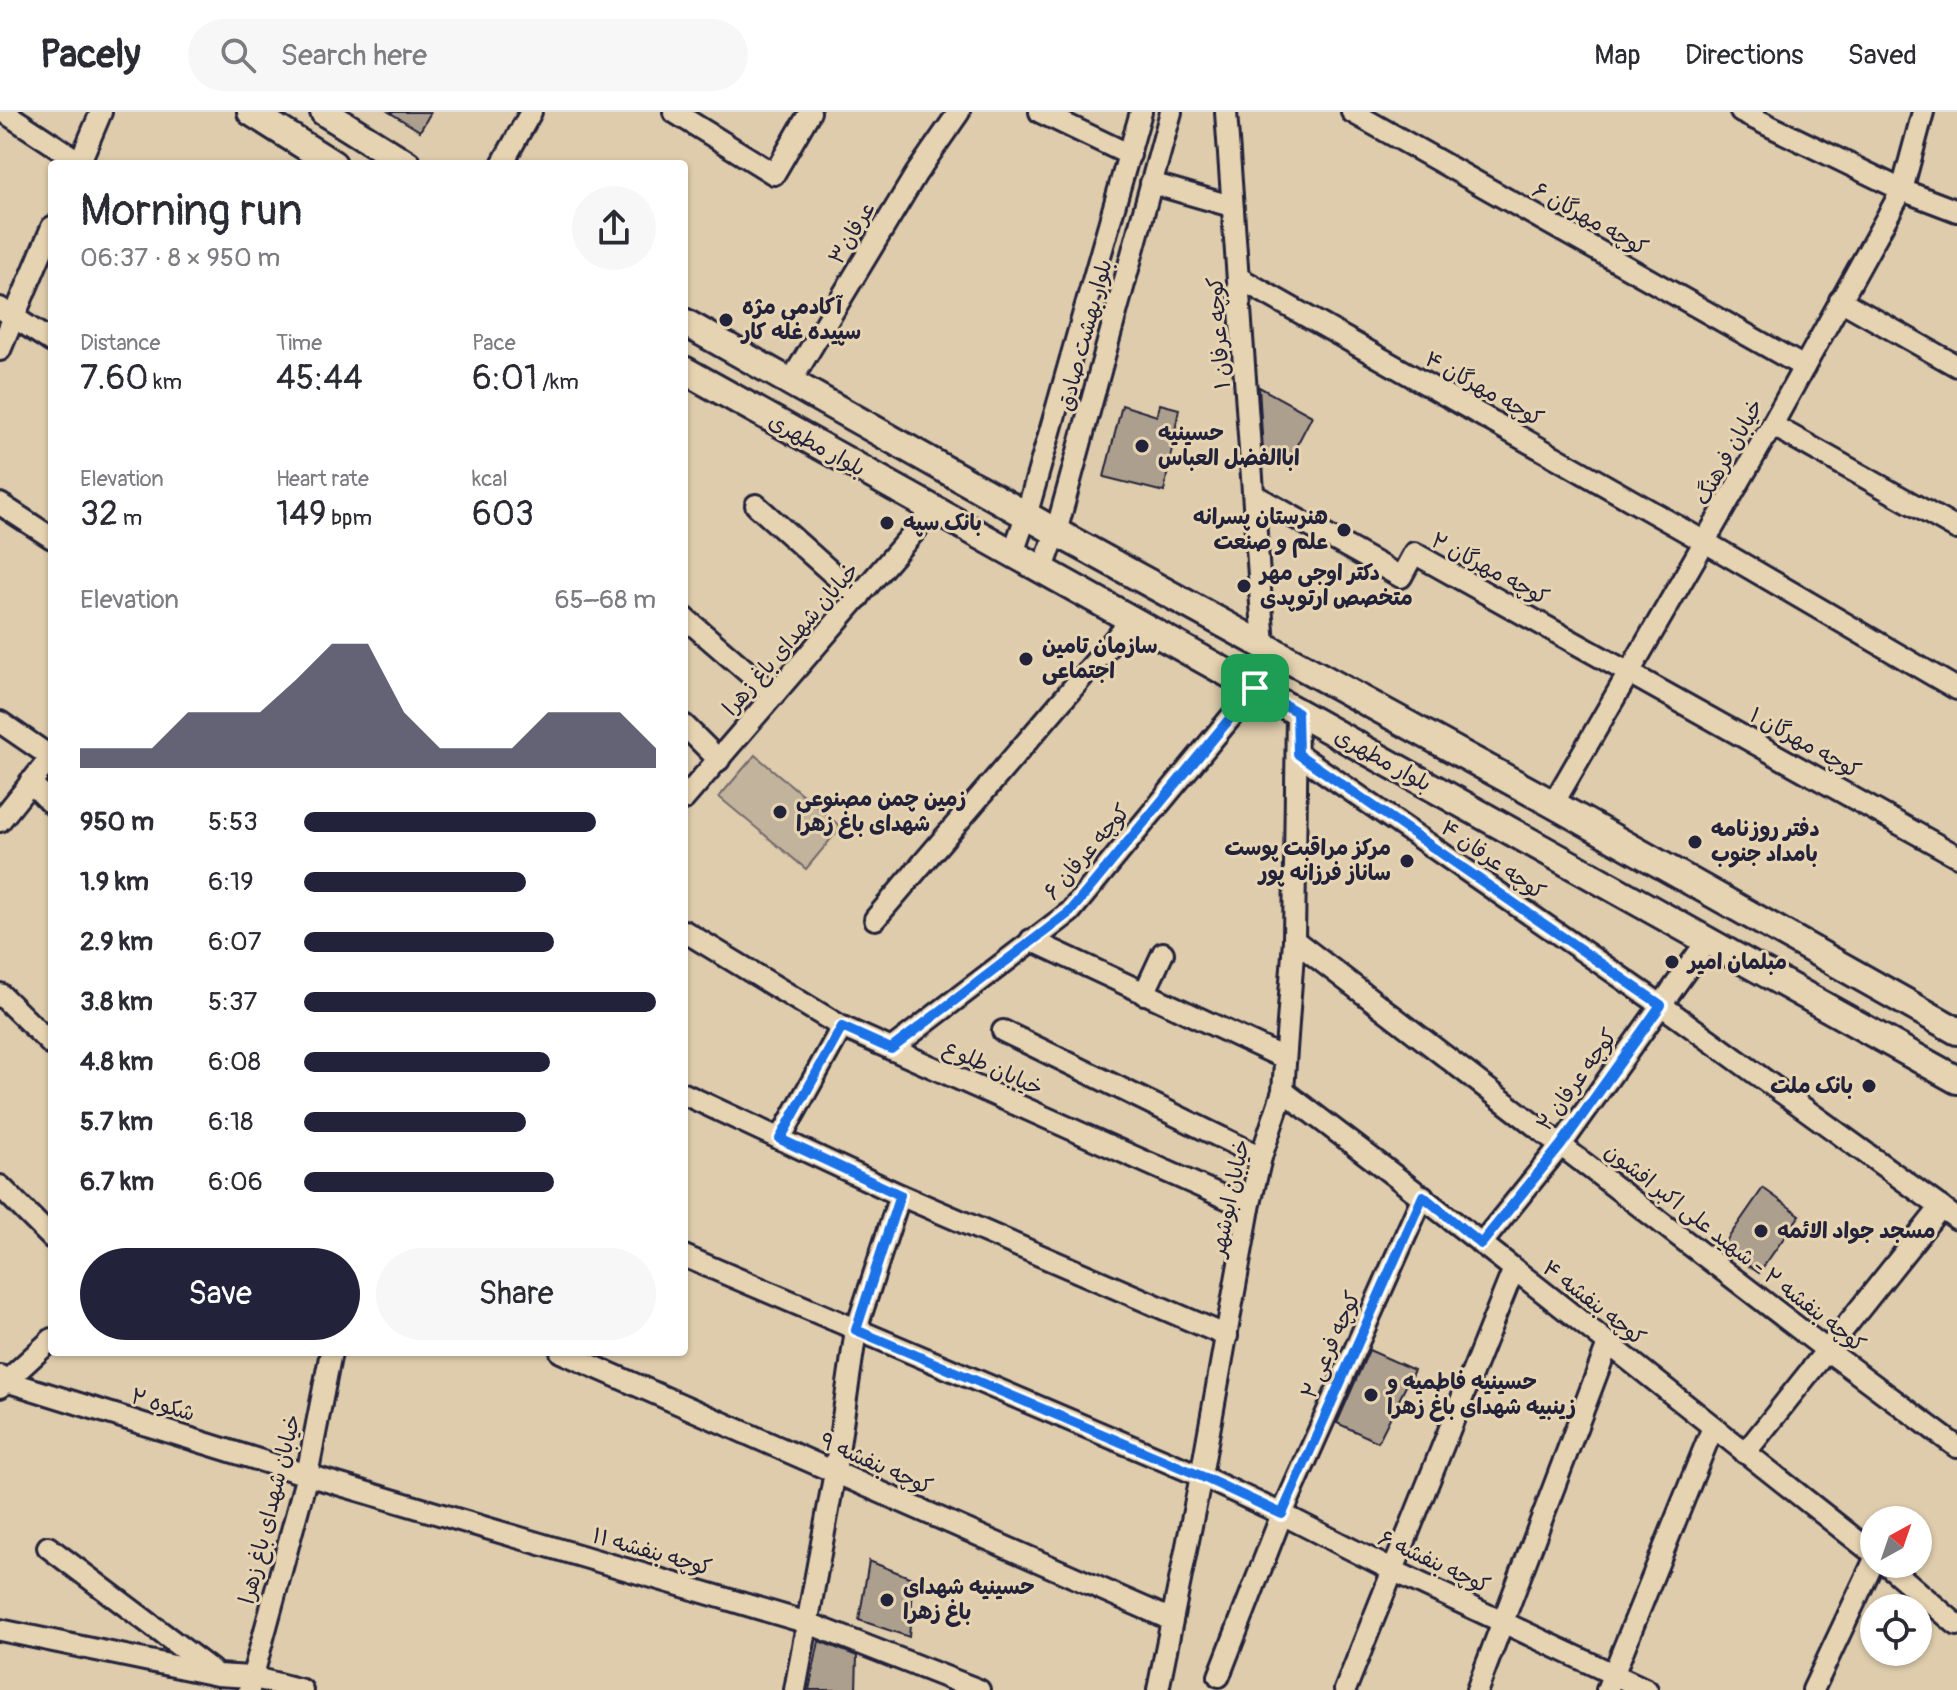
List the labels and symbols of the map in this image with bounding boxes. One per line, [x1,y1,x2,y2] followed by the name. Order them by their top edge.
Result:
[1527,176,1653,262] street label: کوچه مهرگان ۶
[822,196,882,270] street label: عرفان۳
[1051,256,1119,414] street label: بلوار بهشت صادق
[1201,276,1237,390] street label: کوچه عرفان ۱
[740,293,861,346] place label: آکادمی مژه سپیده غله کار
[717,311,735,329] marker: آکادمی مژه سپیده غله کار
[1420,345,1548,433] street label: کوچه مهرگان ۴
[1688,394,1770,510] street label: خیابان فرهنگ
[764,407,870,483] street label: بلوار مطهری
[1158,419,1300,472] place label: حسینیه اباالفضل العباس
[1133,437,1151,455] marker: حسینیه اباالفضل العباس
[1193,503,1328,558] place label: هنرستان پسرانه علم و صنعت
[903,509,982,537] place label: بانک سپه
[878,514,896,532] marker: بانک سپه
[1335,521,1353,539] marker: هنرستان پسرانه علم و صنعت
[1426,526,1554,612] street label: کوچه مهرگان ۲
[717,556,866,722] street label: خیابان شهدای باغ‌ زهرا
[1258,559,1413,612] place label: دکتر اوجی مهر متخصص ارتوپدی
[1235,577,1253,595] marker: دکتر اوجی مهر متخصص ارتوپدی
[1042,632,1158,685] place label: سازمان تامین اجتماعی
[1017,650,1035,668] marker: سازمان تامین اجتماعی
[1221,654,1289,722] pin
[1745,701,1865,785] street label: کوچه مهرگان ۱
[1330,722,1436,798] street label: بلوار مطهری
[796,785,966,839] place label: زمین چمن مصنوعی شهدای باغ زهرا
[1038,798,1136,906] street label: کوچه عرفان ۶
[771,803,789,821] marker: زمین چمن مصنوعی شهدای باغ زهرا
[1435,814,1551,906] street label: کوچه عرفان ۴
[1711,815,1820,868] place label: دفتر روزنامه بامداد جنوب
[1686,833,1704,851] marker: دفتر روزنامه بامداد جنوب
[1225,834,1391,887] place label: مرکز مراقبت پوست ساناز فرزانه پور
[1398,852,1416,870] marker: مرکز مراقبت پوست ساناز فرزانه پور
[1686,948,1787,976] place label: مبلمان امیر
[1663,953,1681,971] marker: مبلمان امیر
[1531,1023,1623,1137] street label: کوچه عرفان ۲
[938,1034,1047,1103] street label: خیابان طلوع
[1770,1072,1853,1100] place label: بانک ملت
[1860,1077,1878,1095] marker: بانک ملت
[1203,1137,1256,1261] street label: خیابان ابوشهر
[1599,1137,1871,1359] street label: کوچه بنفشه ۲ - شهید علی اکبر افشون
[1777,1217,1936,1245] place label: مسجد جواد الائمه
[1752,1222,1770,1240] marker: مسجد جواد الائمه
[1537,1254,1651,1352] street label: کوچه بنفشه ۴
[1295,1287,1367,1403] street label: کوچه فرعی ۲
[1385,1368,1576,1422] place label: حسینیه فاطمیه و زینبیه شهدای باغ زهرا
[127,1382,199,1428] street label: شکوه ۲
[1362,1386,1380,1404] marker: حسینیه فاطمیه و زینبیه شهدای باغ زهرا
[233,1411,308,1607] street label: خیابان شهدای باغ زهرا
[815,1427,937,1501] street label: کوچه بنفشه ۹
[1860,1506,1932,1578] north arrow
[589,1522,715,1582] street label: کوچه بنفشه ۱۱
[1374,1524,1494,1600] street label: کوچه بنفشه ۶
[903,1573,1035,1627] place label: حسینیه شهدای باغ زهرا
[878,1591,896,1609] marker: حسینیه شهدای باغ زهرا

